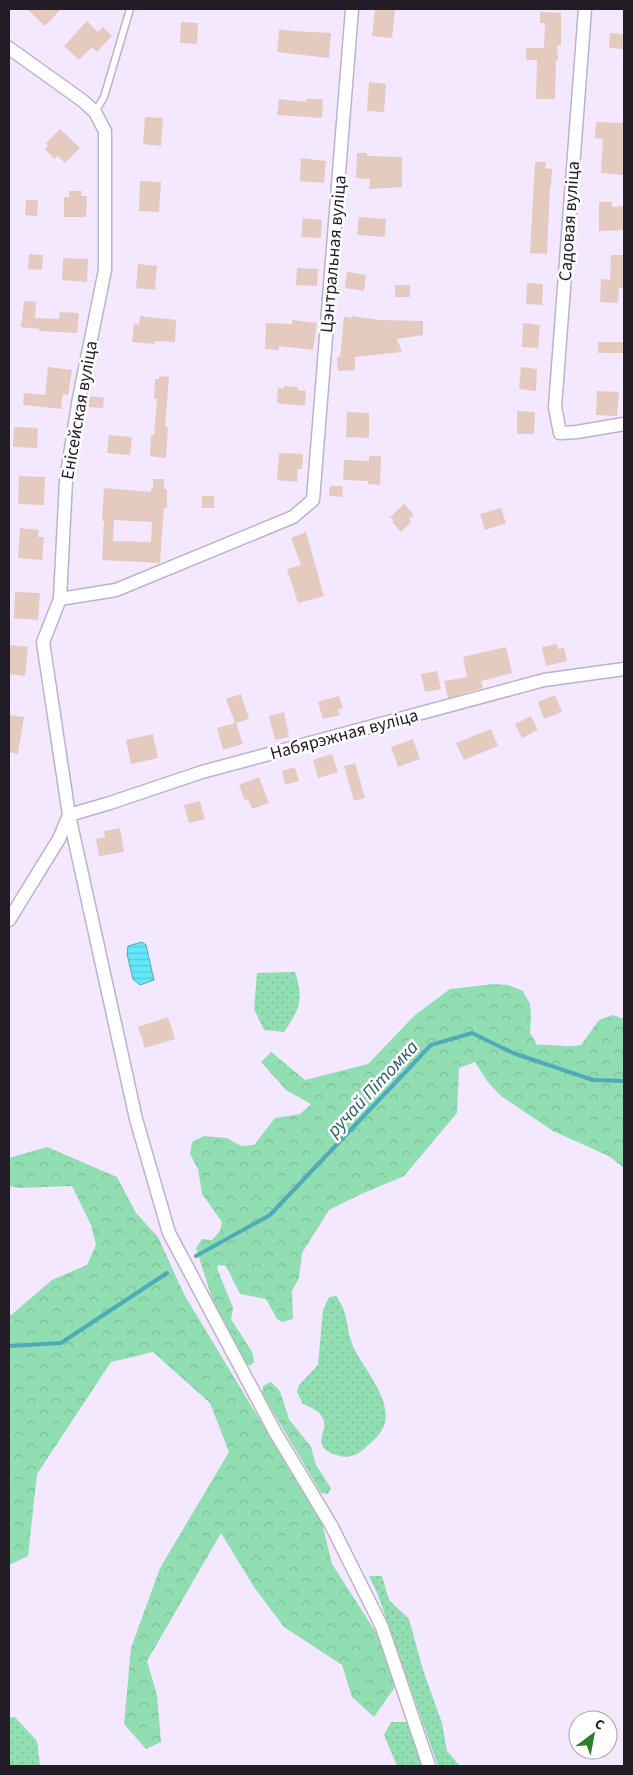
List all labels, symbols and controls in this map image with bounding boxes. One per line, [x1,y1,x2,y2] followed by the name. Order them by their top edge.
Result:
[553,160,586,282] street label: Садовая вуліца
[314,174,353,334] street label: Цэнтральная вуліца
[55,339,104,481] street label: Енісейская вуліца
[267,703,421,766] street label: Набярэжная вуліца
[320,1035,425,1144] water label: ручай Пітомка
[568,1710,618,1760] north arrow
[591,1714,608,1735] text: С

